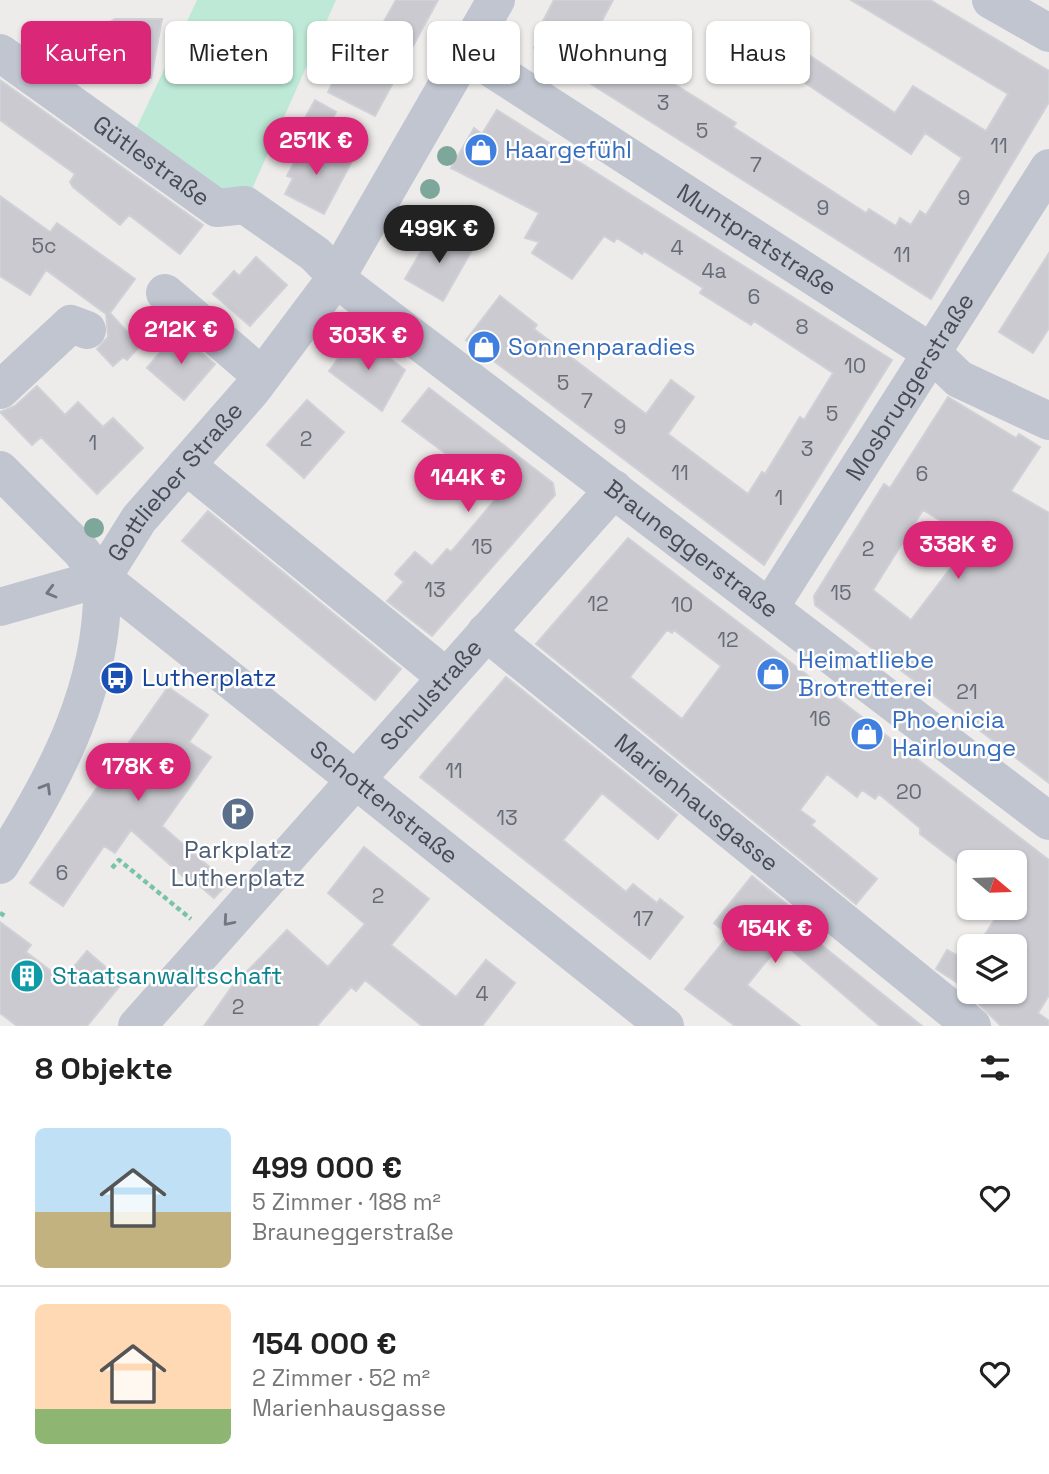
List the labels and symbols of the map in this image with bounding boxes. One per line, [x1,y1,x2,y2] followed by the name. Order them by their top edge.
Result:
[657,89,669,116] house number: 3
[87,108,216,213] street label: Gütlestraße
[696,117,708,144] house number: 5
[259,118,373,177] pin: 251K €
[462,131,500,169] shop icon: Haargefühl
[990,132,1008,159] house number: 11
[505,134,632,165] place label: Haargefühl
[750,151,762,178] house number: 7
[671,176,843,302] street label: Muntpratstraße
[958,184,970,211] house number: 9
[817,194,829,221] house number: 9
[382,205,496,265] pin: 499K €
[31,232,57,259] house number: 5c
[670,234,684,261] house number: 4
[893,241,911,268] house number: 11
[701,257,727,284] house number: 4a
[748,283,760,310] house number: 6
[838,287,981,486] street label: Mosbruggerstraße
[124,306,238,366] pin: 212K €
[311,312,425,372] pin: 303K €
[795,313,809,340] house number: 8
[465,328,503,366] shop icon: Sonnenparadies
[508,331,695,362] place label: Sonnenparadies
[844,352,866,379] house number: 10
[557,369,569,396] house number: 5
[581,387,593,414] house number: 7
[100,395,249,567] street label: Gottlieber Straße
[826,400,838,427] house number: 5
[614,413,626,440] house number: 9
[300,425,312,452] house number: 2
[89,429,97,456] house number: 1
[801,435,813,462] house number: 3
[411,454,525,514] pin: 144K €
[671,459,689,486] house number: 11
[916,460,928,487] house number: 6
[598,472,785,625] street label: Brauneggerstraße
[775,484,783,511] house number: 1
[901,522,1015,581] pin: 338K €
[471,533,493,560] house number: 15
[862,535,874,562] house number: 2
[424,576,446,603] house number: 13
[830,579,852,606] house number: 15
[45,583,57,598] one-way arrow
[587,590,609,617] house number: 12
[671,591,693,618] house number: 10
[717,626,739,653] house number: 12
[373,632,489,757] street label: Schulstraße
[798,644,934,703] place label: Heimatliebe Brotretterei
[754,655,792,693] shop icon: Heimatliebe Brotretterei
[98,659,136,697] bus stop icon: Lutherplatz
[142,662,277,693] place label: Lutherplatz
[956,678,978,705] house number: 21
[892,704,1016,763] place label: Phoenicia Hairlounge
[809,705,831,732] house number: 16
[848,715,886,753] shop icon: Phoenicia Hairlounge
[608,726,785,878] street label: Marienhausgasse
[304,733,465,871] street label: Schottenstraße
[81,744,195,803] pin: 178K €
[445,757,463,784] house number: 11
[896,778,922,805] house number: 20
[38,783,51,796] one-way arrow
[219,795,257,833] parking icon: Parkplatz Lutherplatz
[496,804,518,831] house number: 13
[171,834,305,893] place label: Parkplatz Lutherplatz
[957,850,1027,920] north arrow
[56,859,68,886] house number: 6
[372,882,384,909] house number: 2
[633,905,653,932] house number: 17
[718,906,832,965] pin: 154K €
[224,913,236,926] one-way arrow
[8,957,46,995] building icon: Staatsanwaltschaft
[52,960,282,991] place label: Staatsanwaltschaft
[475,980,489,1007] house number: 4
[232,993,244,1020] house number: 2

